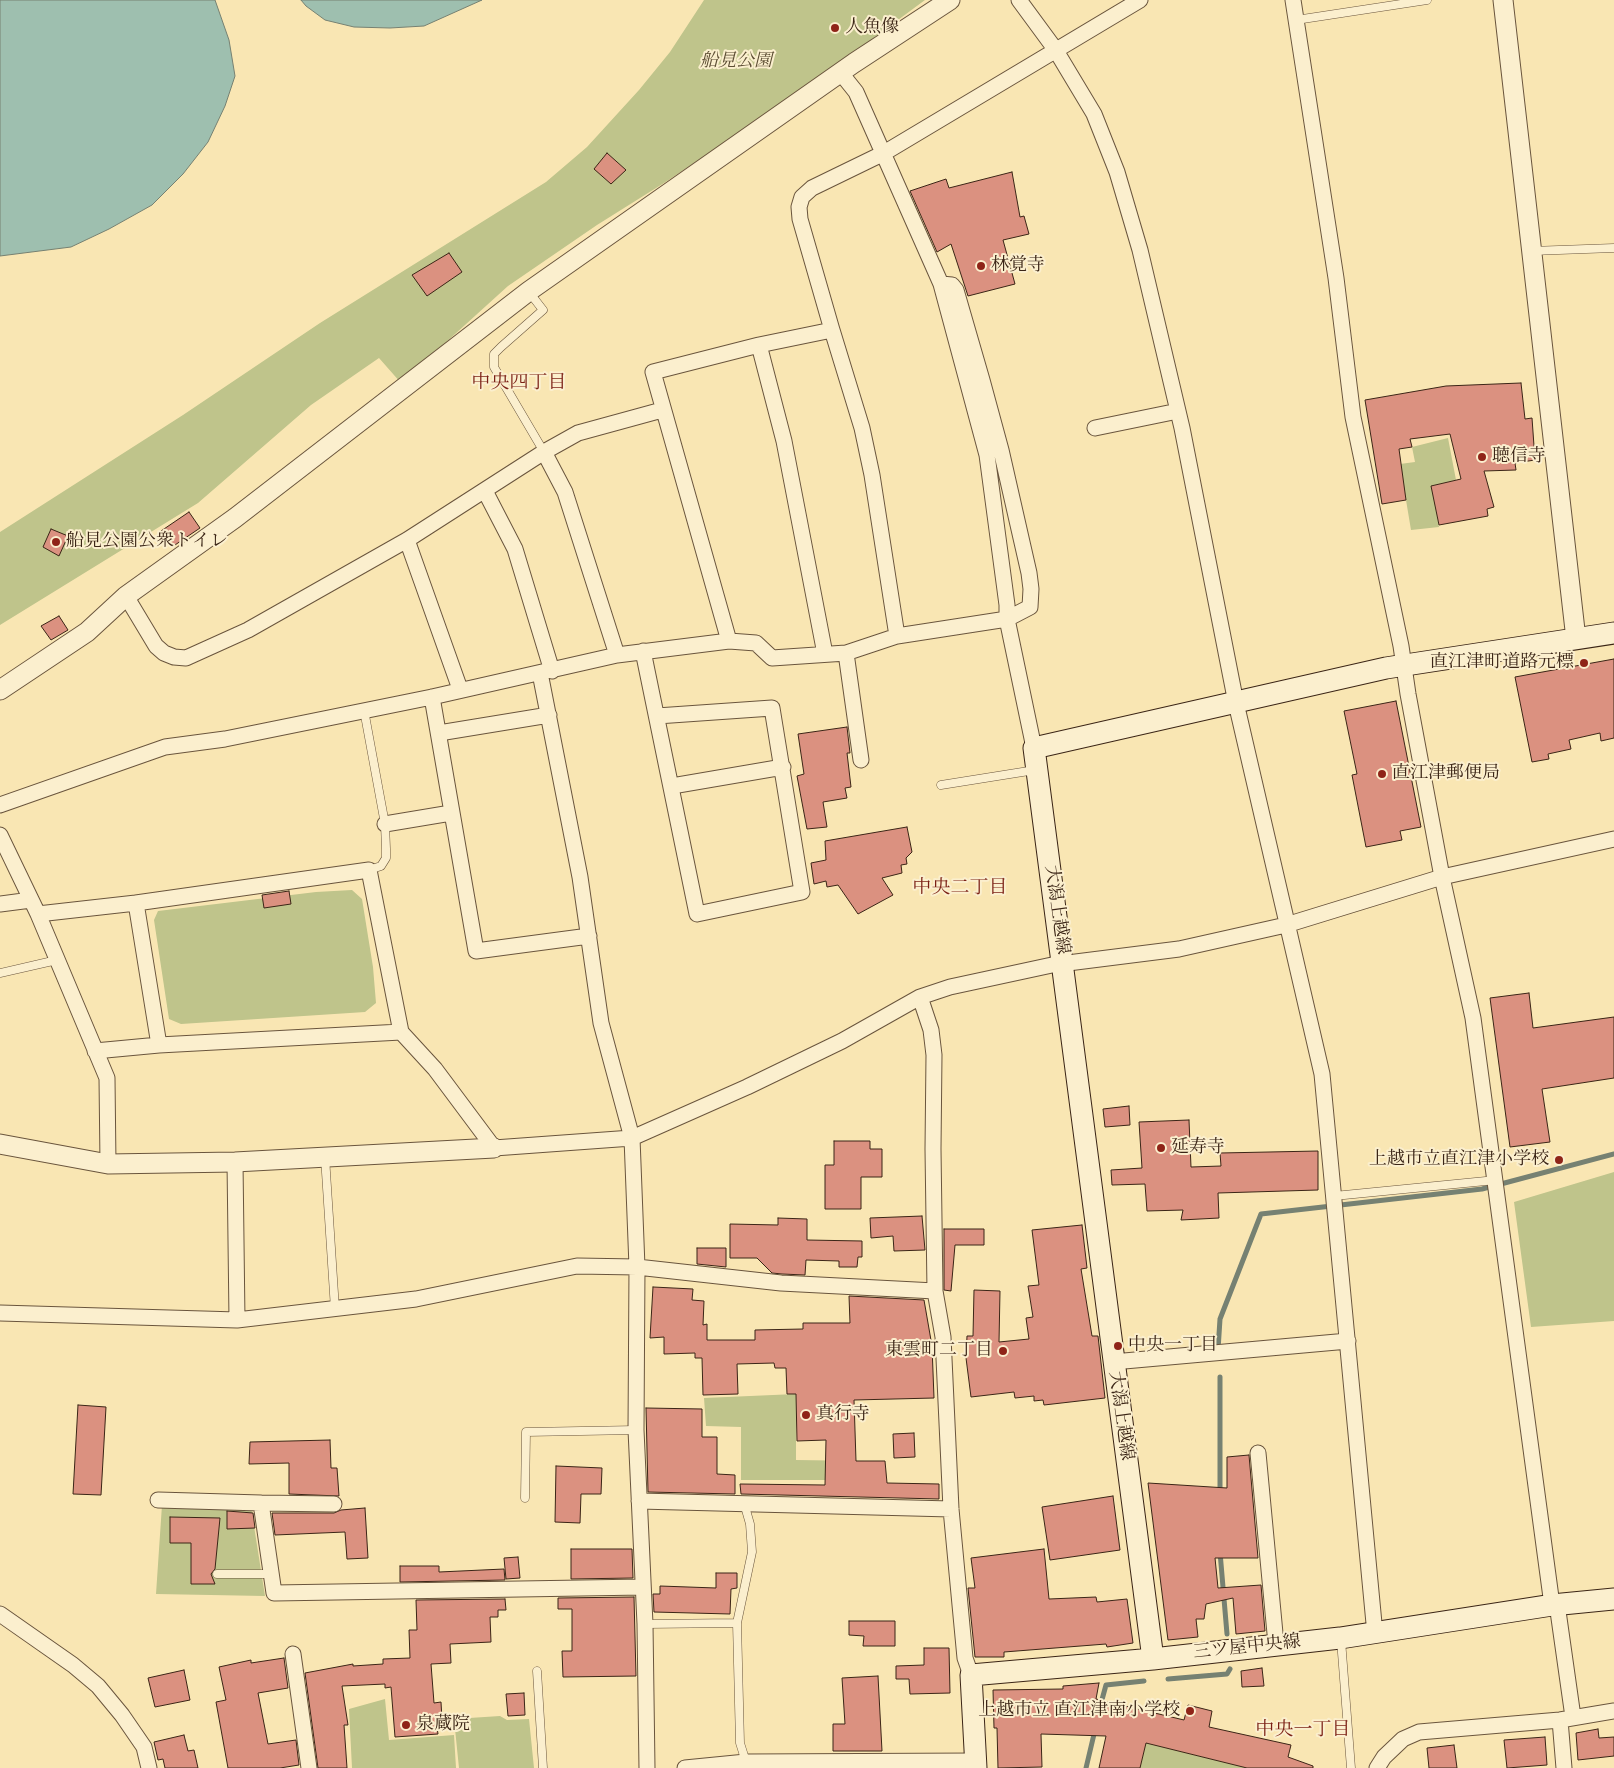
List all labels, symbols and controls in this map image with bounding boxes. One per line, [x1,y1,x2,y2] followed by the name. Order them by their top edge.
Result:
[845,17,899,39] place label: 人魚像
[829,22,841,34] marker: 人魚像
[700,51,772,73] park label: 船見公園
[991,255,1045,277] place label: 林覚寺
[975,260,987,272] marker: 林覚寺
[472,373,566,395] district label: 中央四丁目
[1492,446,1546,468] place label: 聴信寺
[1476,451,1488,463] marker: 聴信寺
[66,531,228,553] place label: 船見公園公衆トイレ
[50,536,62,548] marker: 船見公園公衆トイレ
[1430,652,1574,674] place label: 直江津町道路元標
[1578,657,1590,669] marker: 直江津町道路元標
[1392,763,1500,785] place label: 直江津郵便局
[1376,768,1388,780] marker: 直江津郵便局
[1039,864,1073,956] street label: 大潟上越線
[913,878,1007,900] district label: 中央二丁目
[1171,1137,1225,1159] place label: 延寿寺
[1155,1142,1167,1154] marker: 延寿寺
[1369,1149,1549,1171] place label: 上越市立直江津小学校
[1553,1154,1565,1166] marker: 上越市立直江津小学校
[1128,1335,1218,1357] place label: 中央一丁目
[885,1340,993,1362] place label: 東雲町二丁目
[1112,1340,1124,1352] marker: 中央一丁目
[997,1345,1009,1357] marker: 東雲町二丁目
[1103,1370,1137,1462] street label: 大潟上越線
[816,1404,870,1426] place label: 真行寺
[800,1409,812,1421] marker: 真行寺
[1192,1632,1302,1664] street label: 三ツ屋中央線
[978,1700,1180,1722] place label: 上越市立 直江津南小学校
[1184,1705,1196,1717] marker: 上越市立 直江津南小学校
[416,1714,470,1736] place label: 泉蔵院
[400,1719,412,1731] marker: 泉蔵院
[1256,1720,1350,1742] district label: 中央一丁目

